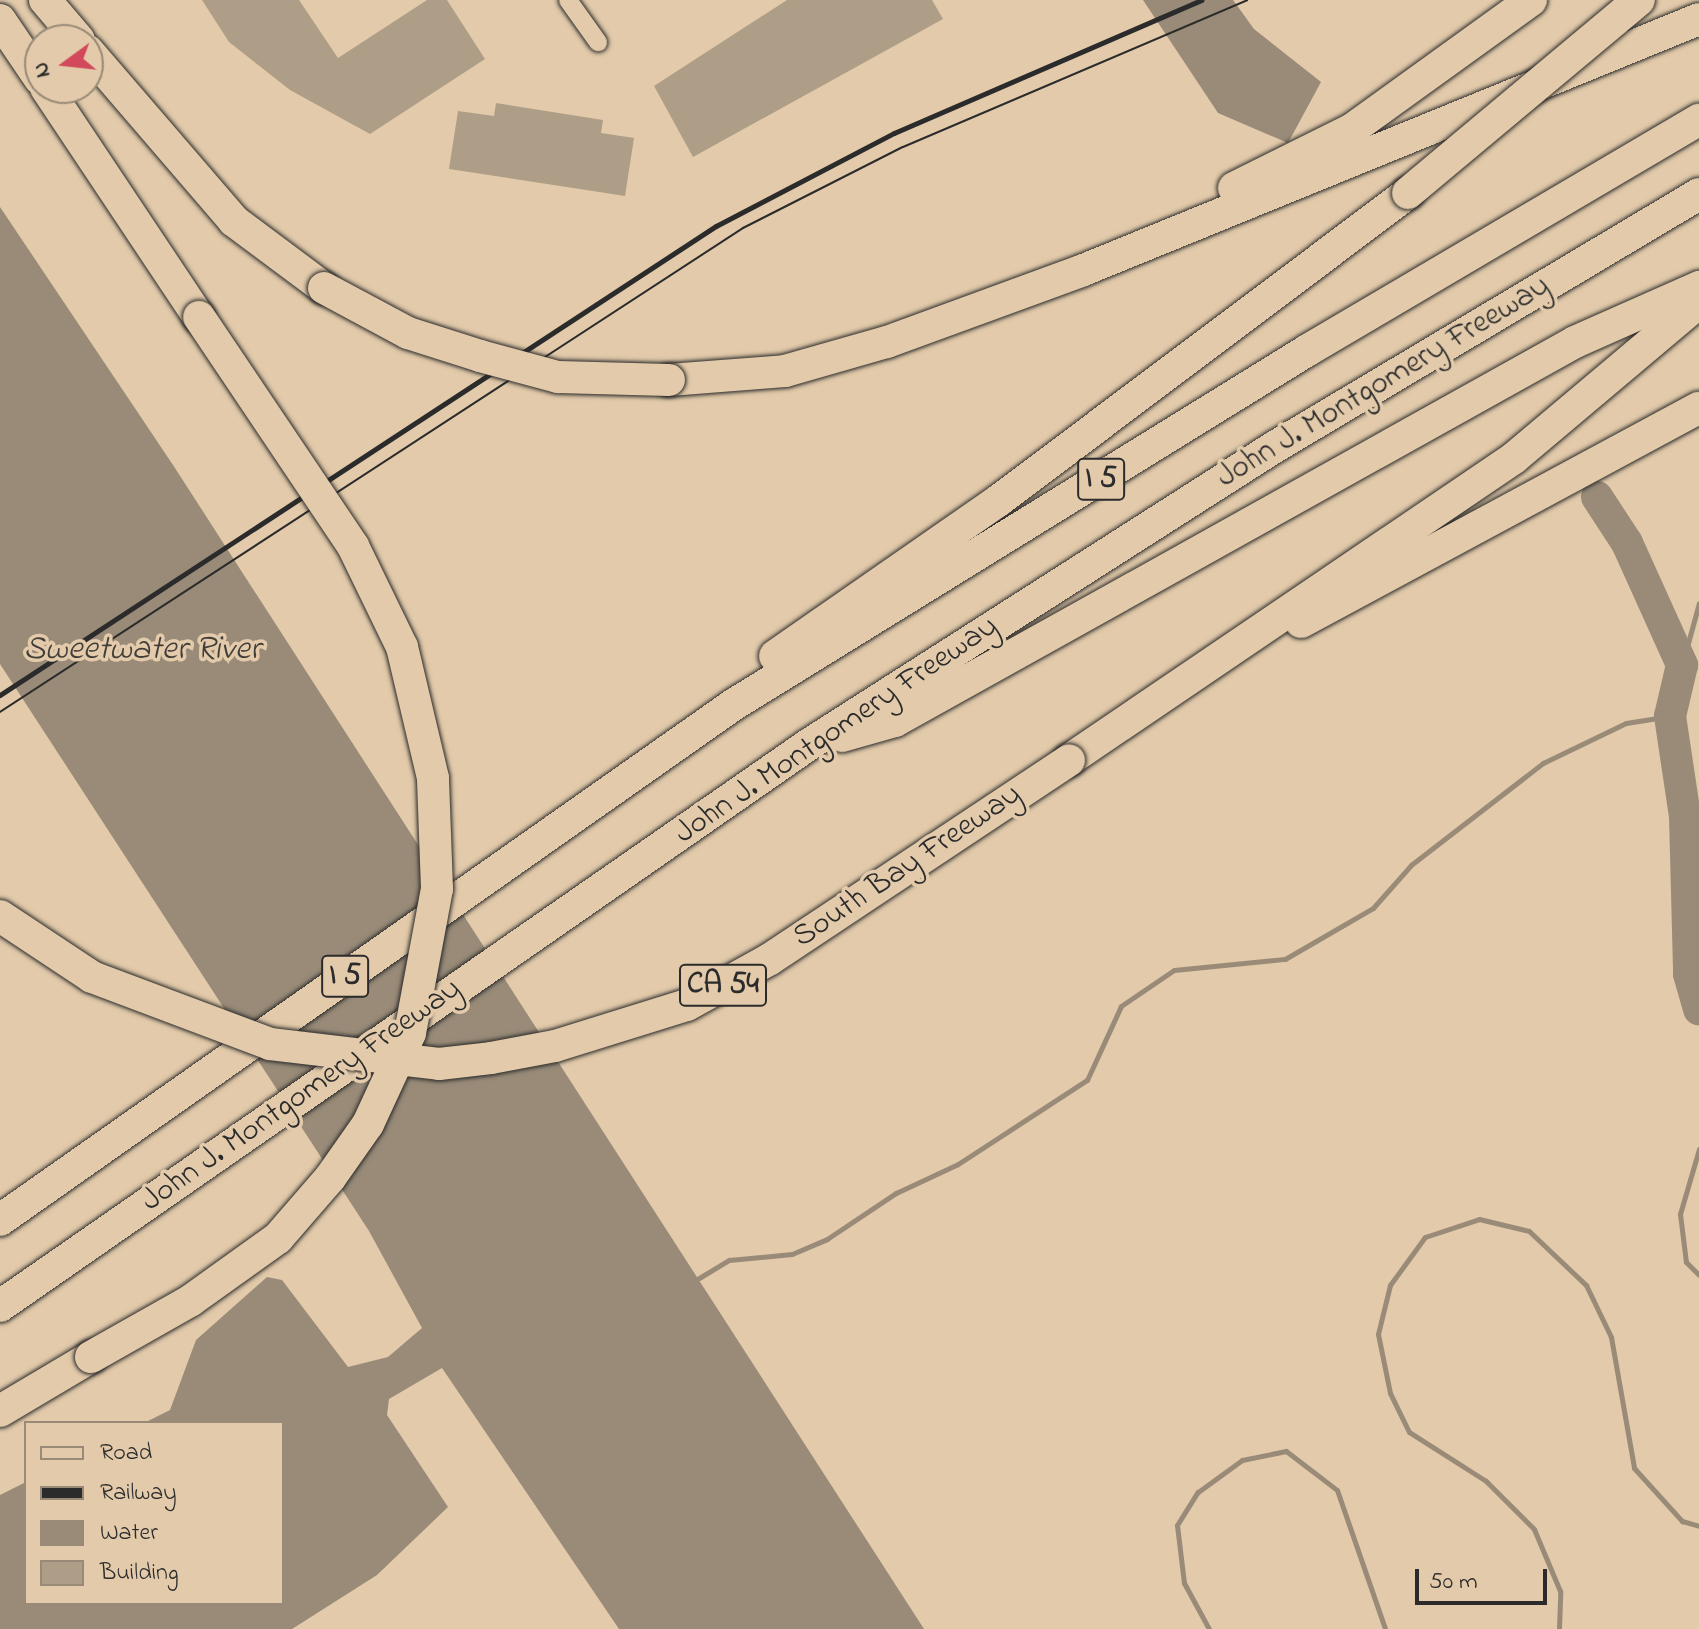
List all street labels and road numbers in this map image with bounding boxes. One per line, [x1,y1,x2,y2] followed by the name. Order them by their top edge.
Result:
[1210,268,1558,498] street label: John J. Montgomery Freeway
[1077,453,1125,505] road number: I 5
[668,608,1006,854] street label: John J. Montgomery Freeway
[787,776,1029,958] street label: South Bay Freeway
[321,950,369,1002] road number: I 5
[679,959,767,1011] road number: CA 54
[135,971,469,1221] street label: John J. Montgomery Freeway

